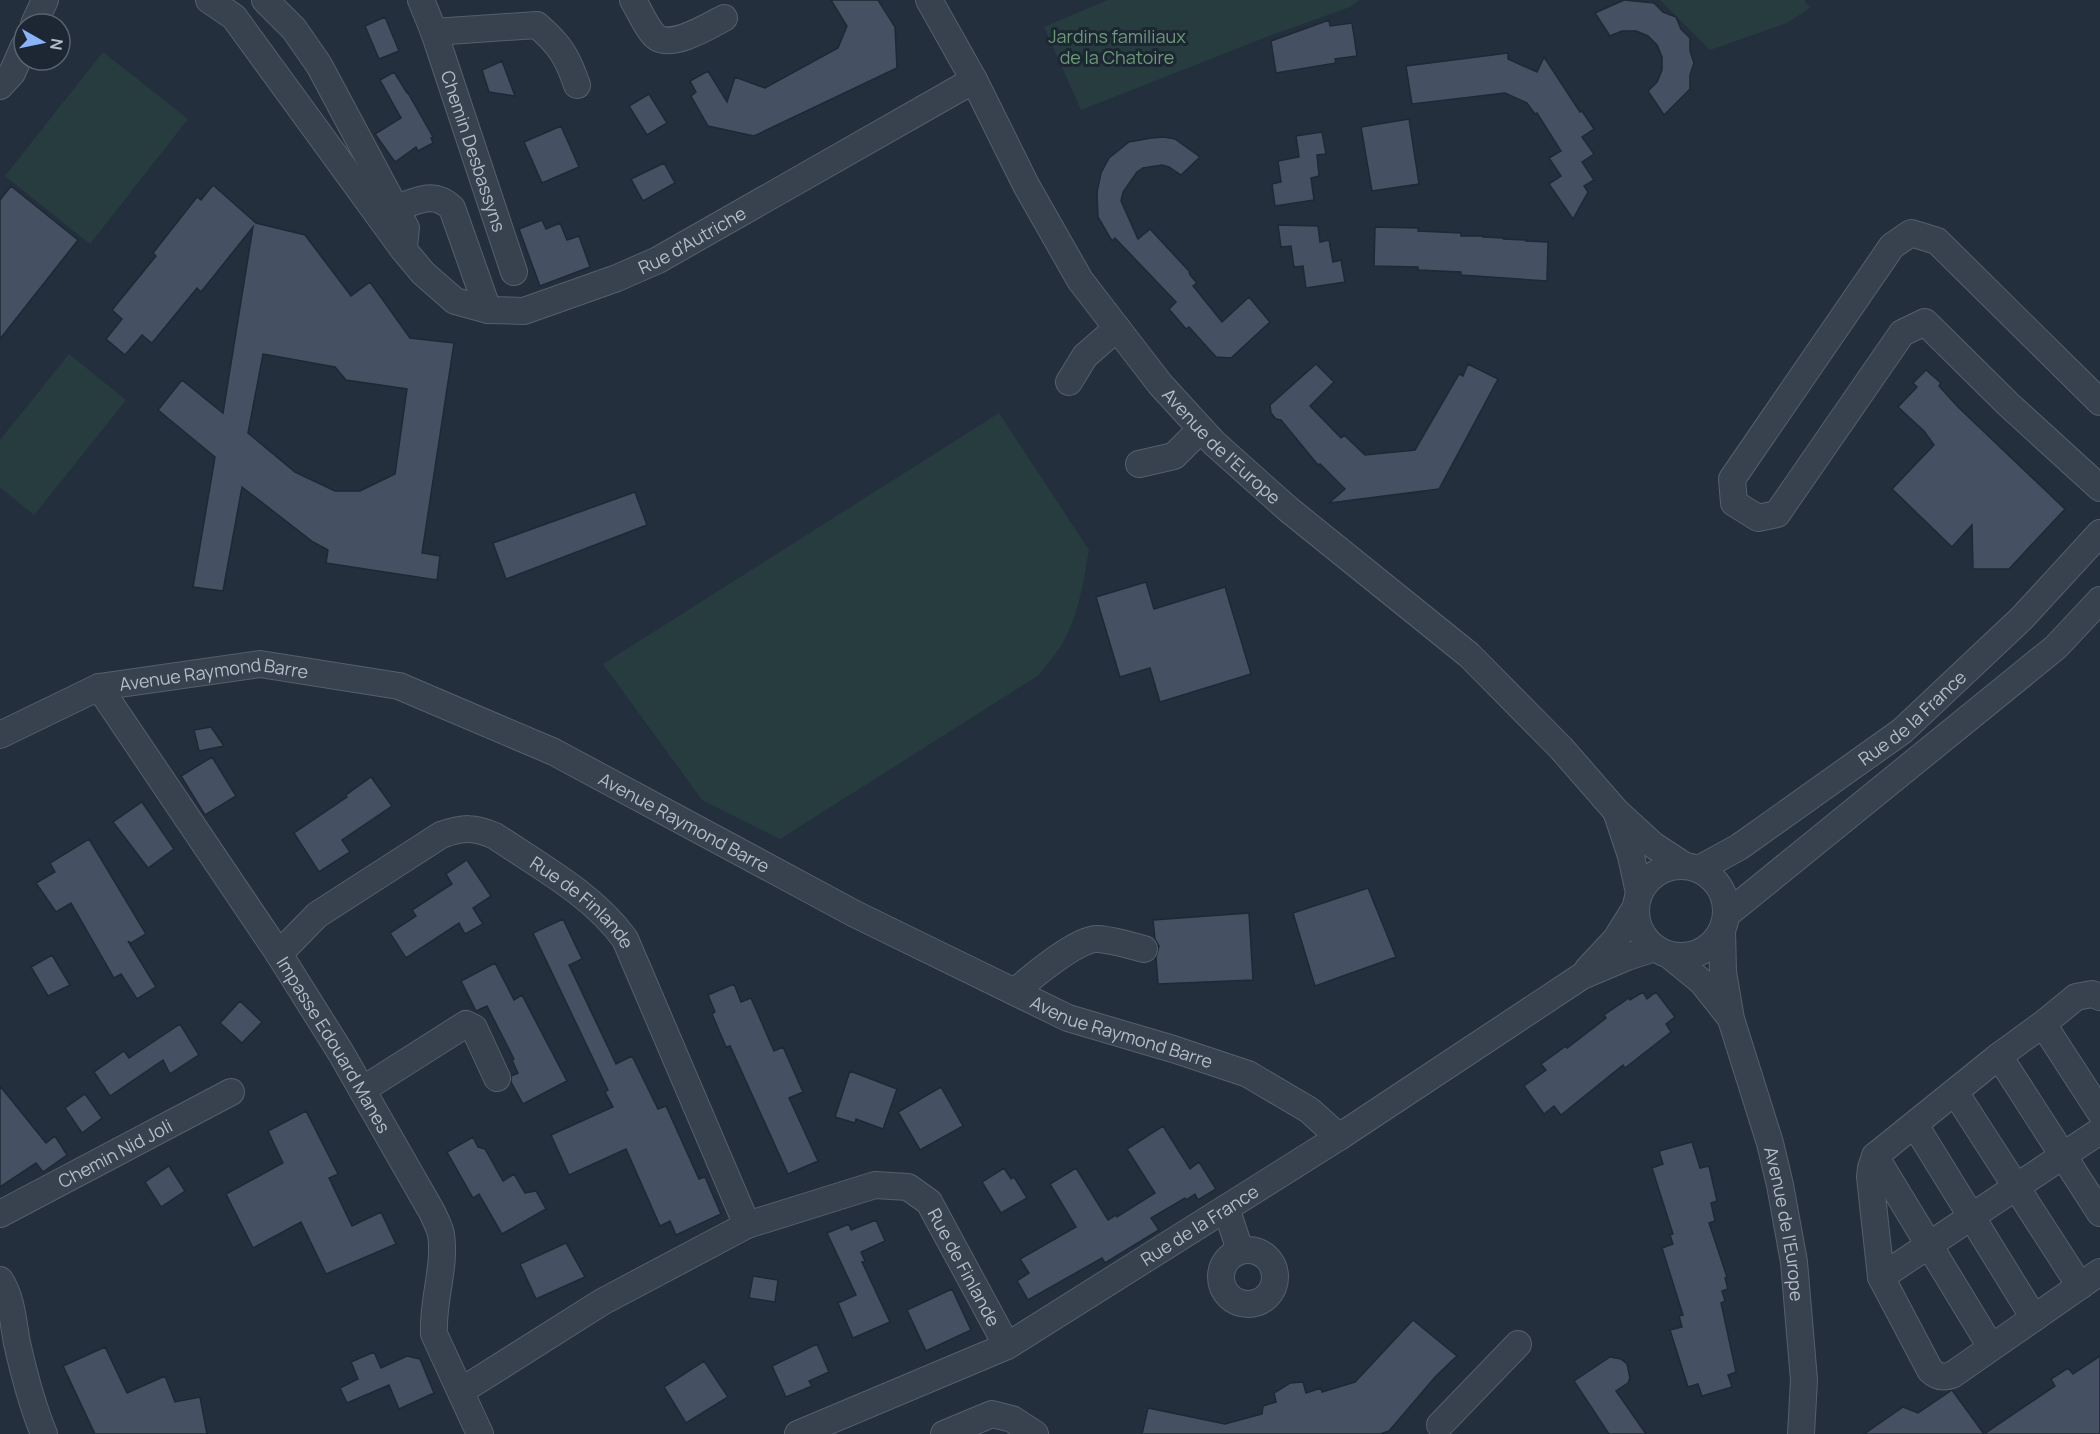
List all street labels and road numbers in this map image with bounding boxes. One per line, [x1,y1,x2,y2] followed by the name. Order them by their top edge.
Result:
[436,67,512,235] street label: Chemin Desbassyns
[634,200,750,279] street label: Rue d'Autriche
[1157,383,1286,509] street label: Avenue de l'Europe
[118,652,310,696] street label: Avenue Raymond Barre
[1853,665,1971,770] street label: Rue de la France
[595,766,774,878] street label: Avenue Raymond Barre
[526,850,640,952] street label: Rue de Finlande
[272,952,396,1137] street label: Impasse Edouard Manes
[1027,990,1216,1073] street label: Avenue Raymond Barre
[54,1113,176,1193] street label: Chemin Nid Joli
[1759,1144,1809,1302] street label: Avenue de l'Europe
[1136,1179,1263,1271] street label: Rue de la France
[923,1204,1006,1330] street label: Rue de Finlande

